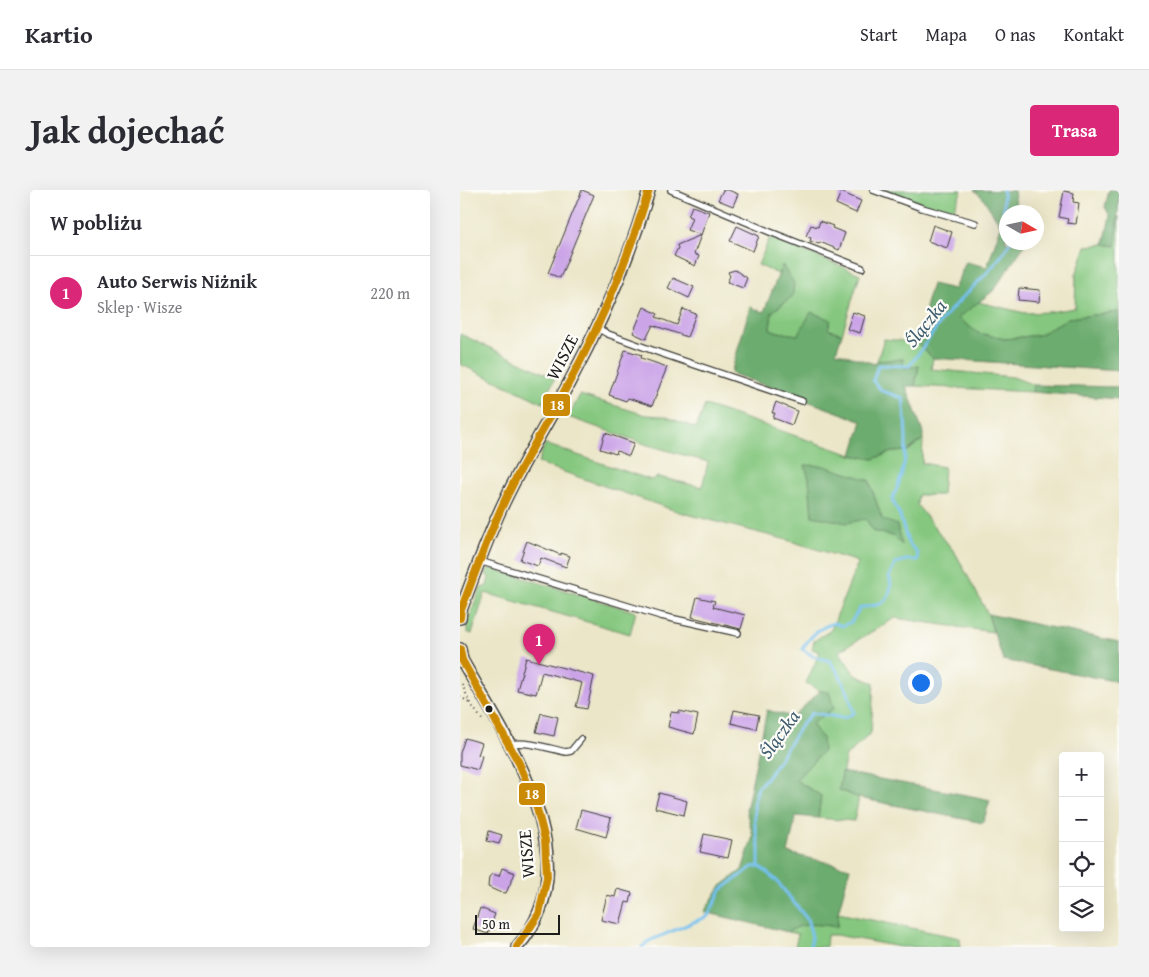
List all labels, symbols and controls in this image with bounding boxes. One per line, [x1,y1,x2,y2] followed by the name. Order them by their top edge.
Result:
[25,17,93,52] text: Kartio
[860,21,898,48] text: Start
[926,21,967,48] text: Mapa
[995,21,1036,48] text: O nas
[1064,21,1124,48] text: Kontakt
[30,105,224,156] text: Jak dojechać
[1030,105,1119,156] button: Trasa
[999,205,1044,250] north arrow
[50,207,142,238] text: W pobliżu
[97,267,257,295] text: Auto Serwis Niżnik
[62,281,70,305] text: 1
[370,281,410,305] text: 220 m
[897,293,953,353] water label: Ślączka
[97,295,182,319] text: Sklep · Wisze
[539,329,585,385] street label: WISZE
[542,393,571,417] line badge: 18
[550,395,564,415] text: 18
[523,624,555,665] pin: 1
[908,670,934,696] your location
[484,704,494,714] unlabelled marker
[752,704,806,764] water label: Ślączka
[1059,752,1104,932] map controls
[1059,752,1104,797] button: +
[518,782,546,806] line badge: 18
[525,784,539,804] text: 18
[1059,797,1104,842] button: −
[510,829,542,879] street label: WISZE
[1059,842,1104,887] button: locate
[1059,887,1104,932] button: layers
[475,912,560,935] scale bar
[482,914,510,934] text: 50 m

